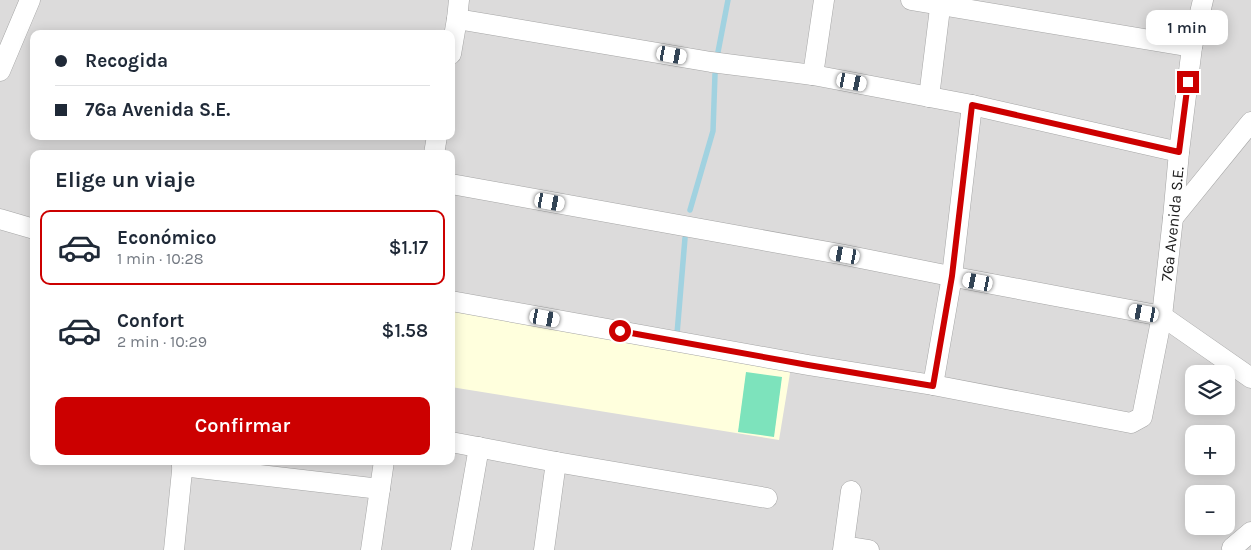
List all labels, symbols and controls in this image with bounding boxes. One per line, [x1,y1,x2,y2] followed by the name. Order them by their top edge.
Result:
[1147,9,1229,44] callout: 1 min
[1167,18,1207,37] text: 1 min
[655,45,688,65] car
[85,50,168,72] text: Recogida
[1177,71,1199,93] route end
[835,72,868,92] car
[85,99,230,121] text: 76a Avenida S.E.
[1156,166,1187,282] street label: 76a Avenida S.E.
[55,167,195,193] text: Elige un viaje
[533,192,566,212] car
[57,225,102,270] icon: car
[117,227,217,249] text: Económico
[389,237,428,259] text: $1.17
[828,245,861,265] car
[117,249,204,268] text: 1 min · 10:28
[961,272,994,292] car
[1127,303,1160,323] car
[57,308,102,353] icon: car
[528,308,561,328] car
[117,310,184,332] text: Confort
[382,320,428,342] text: $1.58
[609,320,631,342] route start
[117,332,207,351] text: 2 min · 10:29
[1185,365,1235,535] map controls
[1185,365,1235,415] button: layers
[55,397,430,455] button: Confirmar
[1185,425,1235,475] button: +
[1185,485,1235,535] button: −

